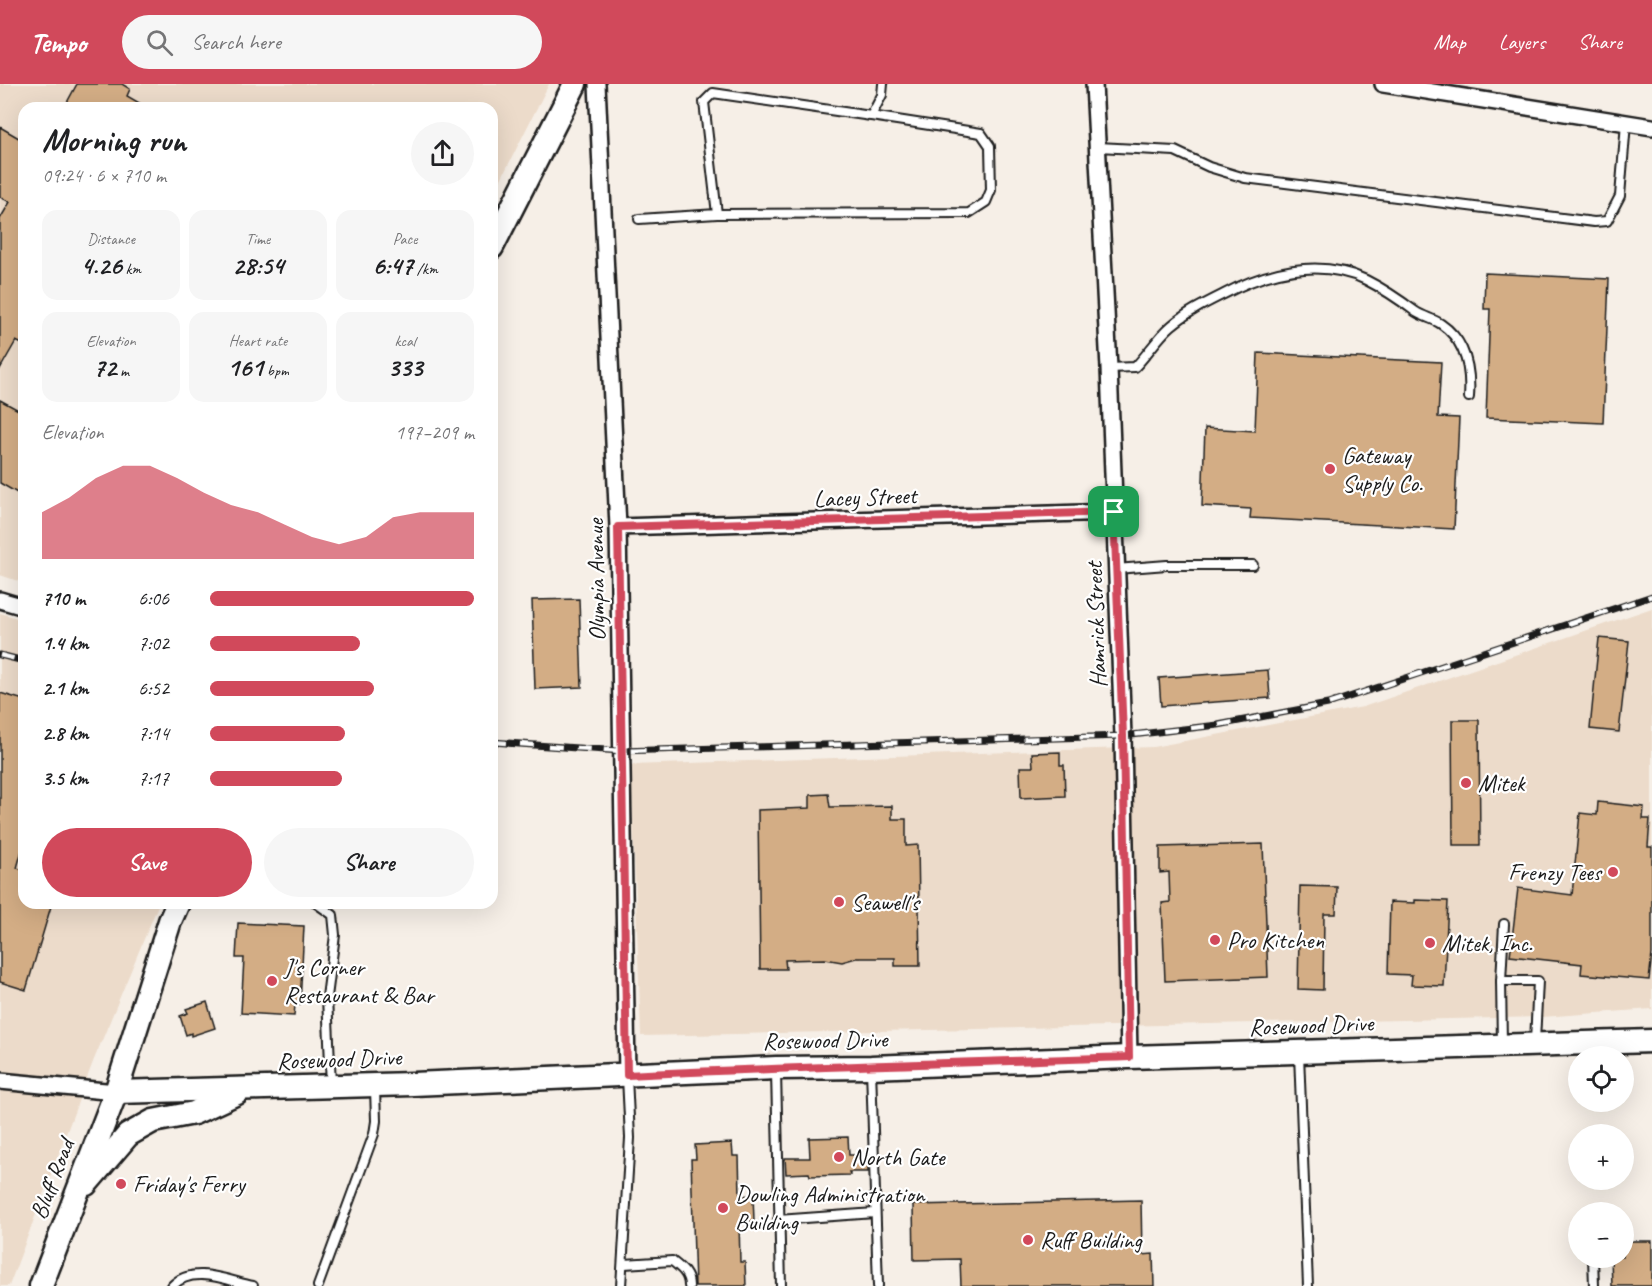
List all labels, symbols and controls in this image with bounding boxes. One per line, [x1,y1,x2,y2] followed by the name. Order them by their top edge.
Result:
[122,15,542,69] search box
[30,25,86,60] text: Tempo
[143,26,176,59] icon: search
[191,28,281,56] text: Search here
[1433,29,1466,55] text: Map
[1499,29,1545,55] text: Layers
[1578,29,1622,55] text: Share
[42,119,186,161] text: Morning run
[411,122,474,185] button: share
[42,163,166,188] text: 09:24 · 6 × 710 m
[87,229,135,249] text: Distance
[246,229,270,249] text: Time
[393,229,417,249] text: Pace
[81,249,122,282] text: 4.26
[232,249,284,282] text: 28:54
[372,249,413,282] text: 6:47
[122,259,141,279] text: km
[413,259,438,279] text: /km
[86,331,136,351] text: Elevation
[229,331,287,351] text: Heart rate
[394,331,416,351] text: kcal
[93,351,116,384] text: 72
[227,351,263,384] text: 161
[387,351,423,384] text: 333
[116,361,129,381] text: m
[263,361,289,381] text: bpm
[42,420,104,445] text: Elevation
[395,420,474,445] text: 197–209 m
[1342,440,1423,498] place label: Gateway Supply Co.
[1323,462,1337,476] marker: Gateway Supply Co.
[813,480,919,514] street label: Lacey Street
[1088,486,1139,537] pin
[1097,495,1130,528] icon: arrive
[580,516,612,641] street label: Olympia Avenue
[1079,560,1113,688] street label: Hamrick Street
[42,586,85,611] text: 710 m
[138,586,169,611] text: 6:06
[42,631,89,656] text: 1.4 km
[138,631,169,656] text: 7:02
[42,676,89,701] text: 2.1 km
[138,676,169,701] text: 6:52
[42,721,89,746] text: 2.8 km
[138,721,169,746] text: 7:14
[42,766,88,791] text: 3.5 km
[138,766,169,791] text: 7:17
[1478,768,1527,798] place label: Mitek
[1459,776,1473,790] marker: Mitek
[42,828,252,897] button: Save
[264,828,474,897] button: Share
[1508,857,1603,887] place label: Frenzy Tees
[1606,865,1620,879] marker: Frenzy Tees
[851,887,922,917] place label: Seawell's
[832,895,846,909] marker: Seawell's
[1227,925,1324,955] place label: Pro Kitchen
[1442,928,1533,958] place label: Mitek, Inc.
[1208,933,1222,947] marker: Pro Kitchen
[1423,936,1437,950] marker: Mitek, Inc.
[283,952,436,1010] place label: J's Corner Restaurant & Bar
[265,974,279,988] marker: J's Corner Restaurant & Bar
[1248,1008,1376,1042] street label: Rosewood Drive
[762,1024,890,1056] street label: Rosewood Drive
[276,1042,404,1076] street label: Rosewood Drive
[1568,1046,1634,1268] map controls
[1568,1046,1634,1112] button: locate
[1568,1124,1634,1190] button: +
[23,1131,82,1223] street label: Bluff Road
[851,1142,947,1172] place label: North Gate
[832,1150,846,1164] marker: North Gate
[133,1169,247,1199] place label: Friday's Ferry
[114,1177,128,1191] marker: Friday's Ferry
[735,1179,926,1237] place label: Dowling Administration Building
[716,1201,730,1215] marker: Dowling Administration Building
[1568,1202,1634,1268] button: −
[1040,1225,1143,1255] place label: Ruff Building
[1021,1233,1035,1247] marker: Ruff Building

